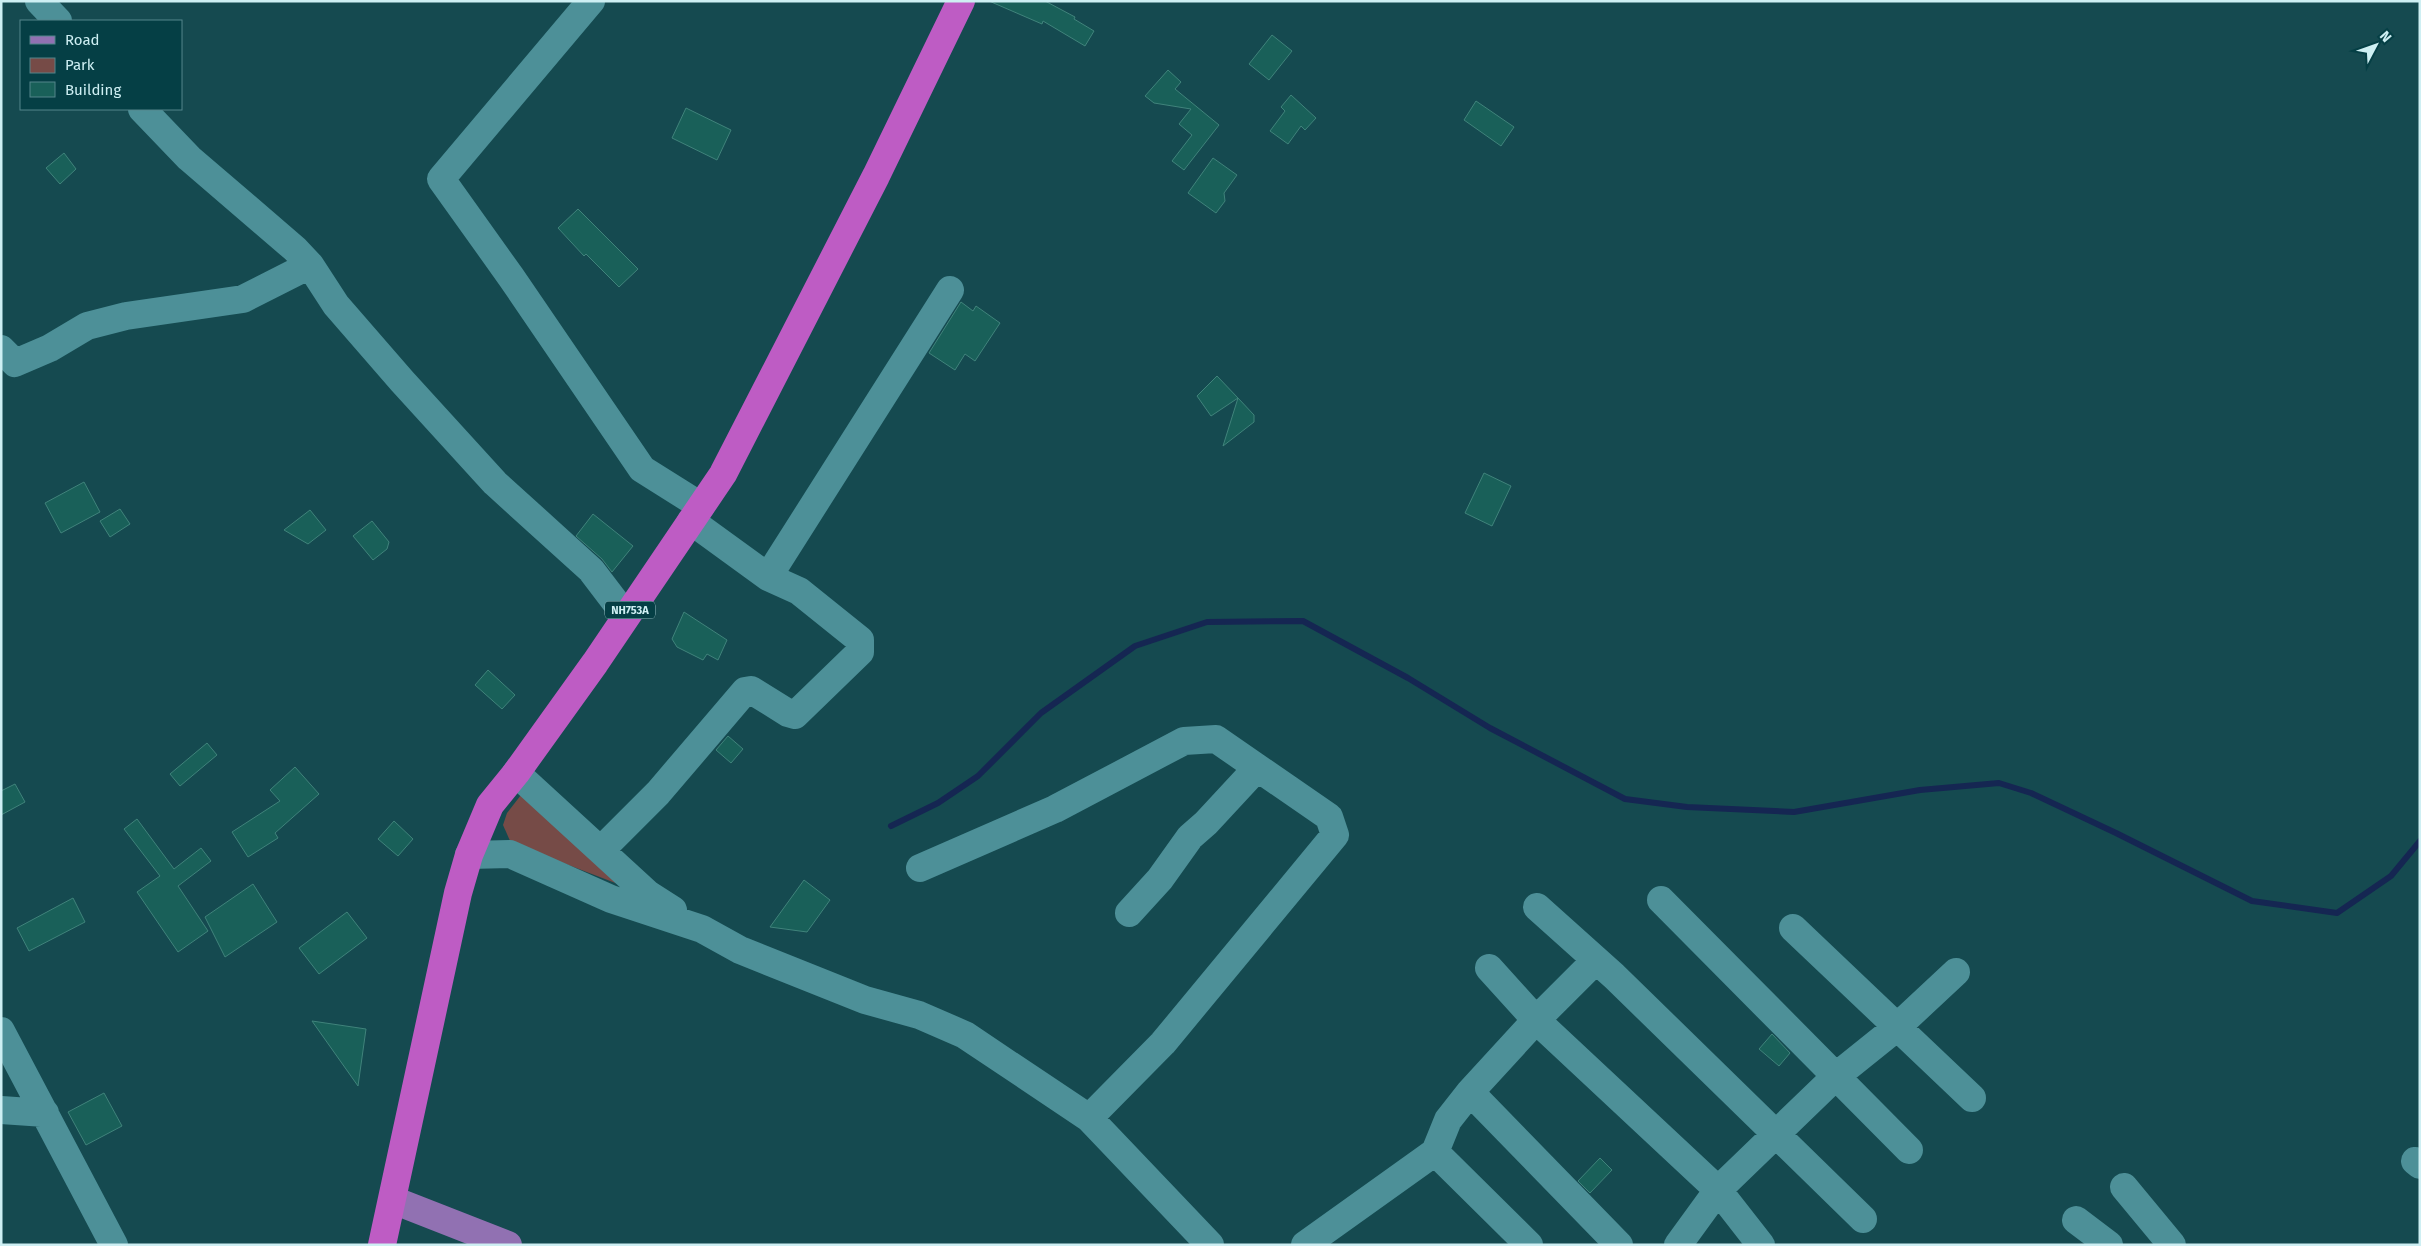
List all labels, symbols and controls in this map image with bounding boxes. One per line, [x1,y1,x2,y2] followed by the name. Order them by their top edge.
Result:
[20,20,182,110] legend
[2351,20,2401,70] north arrow
[2376,28,2395,46] text: N
[65,31,100,49] text: Road
[65,56,95,74] text: Park
[65,81,121,99] text: Building
[605,602,655,618] road number: NH753A

